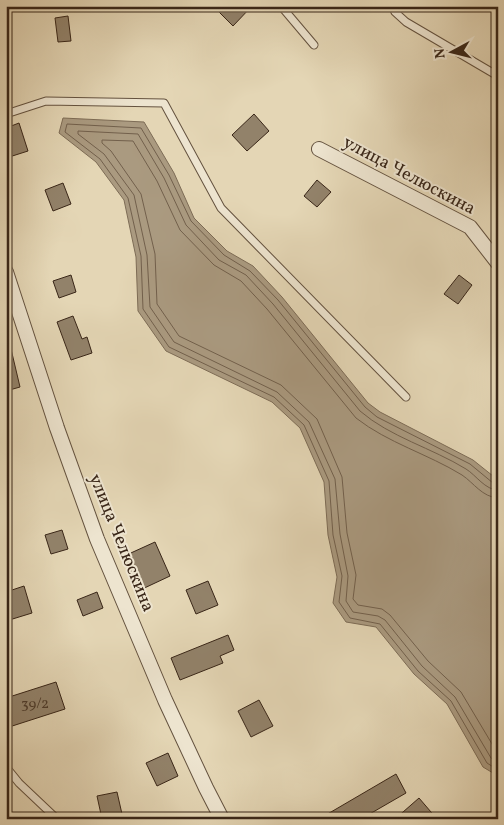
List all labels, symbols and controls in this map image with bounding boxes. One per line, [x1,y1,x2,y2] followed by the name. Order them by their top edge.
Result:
[426,28,476,78] north arrow
[431,47,451,60] text: N
[338,131,480,222] street label: улица Челюскина
[82,470,160,616] street label: улица Челюскина
[21,694,49,715] house number: 39/2

